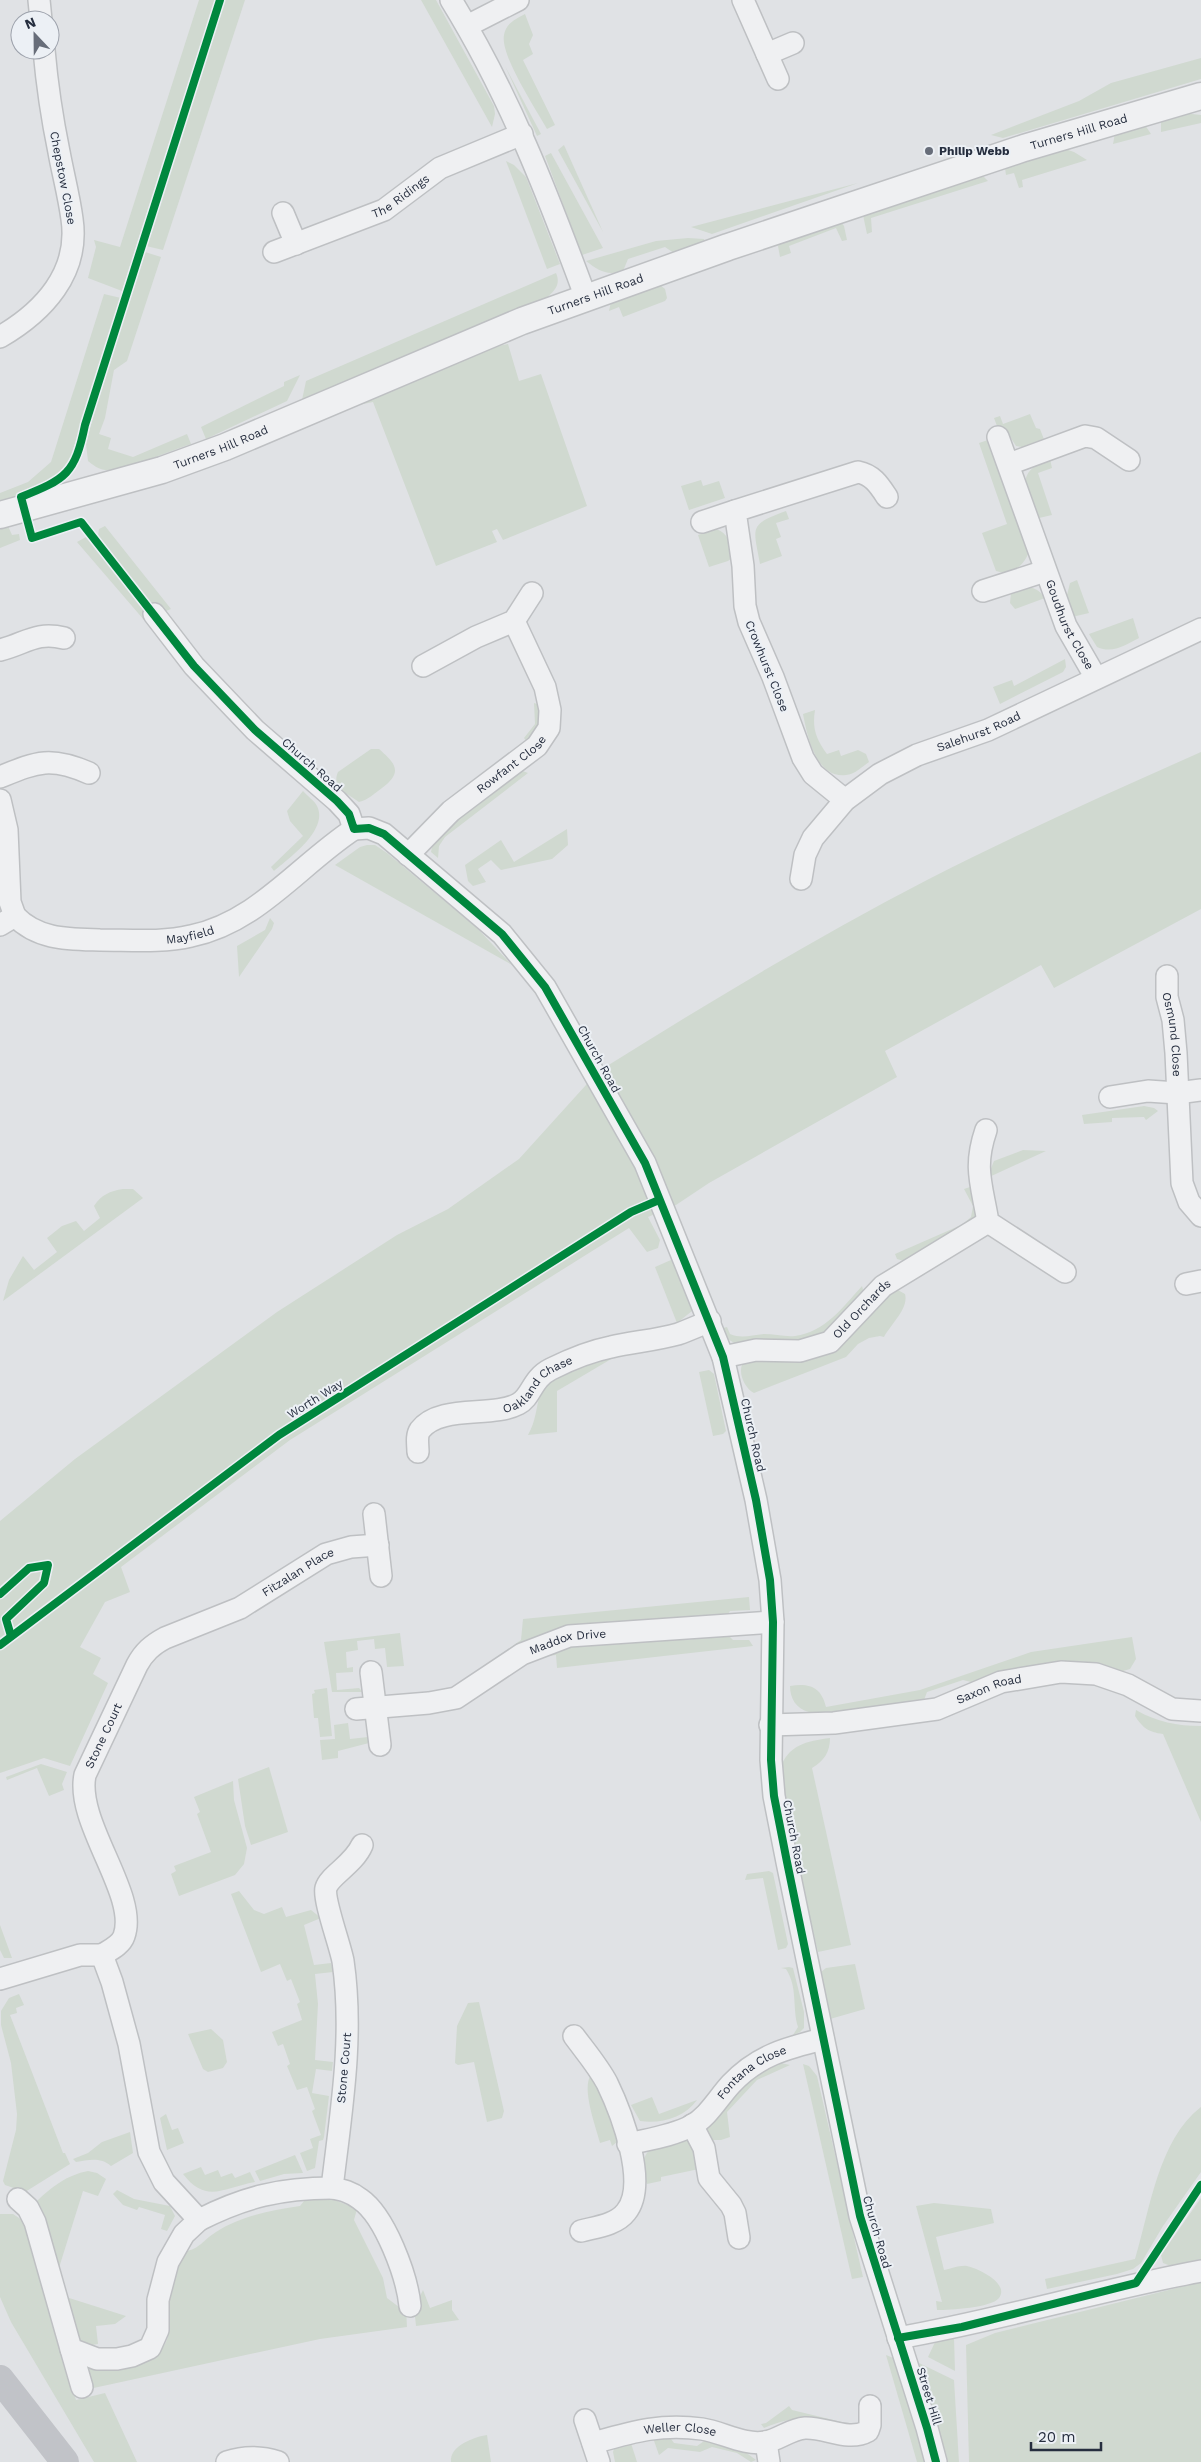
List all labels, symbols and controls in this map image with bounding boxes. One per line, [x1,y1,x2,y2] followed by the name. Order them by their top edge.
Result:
[10,10,60,60] north arrow
[22,14,38,32] text: N
[1029,111,1129,153] street label: Turners Hill Road
[47,130,79,226] street label: Chepstow Close
[939,144,1010,158] place label: Philip Webb
[923,145,935,157] marker: Philip Webb
[370,171,432,221] street label: The Ridings
[546,271,645,318] street label: Turners Hill Road
[171,423,270,472] street label: Turners Hill Road
[1043,578,1097,672] street label: Goudhurst Close
[742,618,792,714] street label: Crowhurst Close
[935,709,1023,755] street label: Salehurst Road
[474,733,549,796] street label: Rowfant Close
[279,735,345,795] street label: Church Road
[165,923,216,947] street label: Mayfield
[1160,992,1184,1077] street label: Osmund Close
[575,1023,623,1095] street label: Church Road
[830,1276,893,1342] street label: Old Orchards
[501,1353,575,1416] street label: Oakland Chase
[285,1376,346,1422] street label: Worth Way
[738,1397,768,1473] street label: Church Road
[259,1545,336,1599] street label: Fitzalan Place
[527,1626,607,1658] street label: Maddox Drive
[954,1672,1023,1707] street label: Saxon Road
[82,1701,125,1771] street label: Stone Court
[780,1799,808,1875] street label: Church Road
[334,2032,354,2104] street label: Stone Court
[714,2043,788,2102] street label: Fontana Close
[860,2194,894,2270] street label: Church Road
[914,2365,944,2427] street label: Street Hill
[643,2420,718,2439] street label: Weller Close
[1031,2420,1101,2452] scale bar
[1038,2428,1076,2446] text: 20 m

